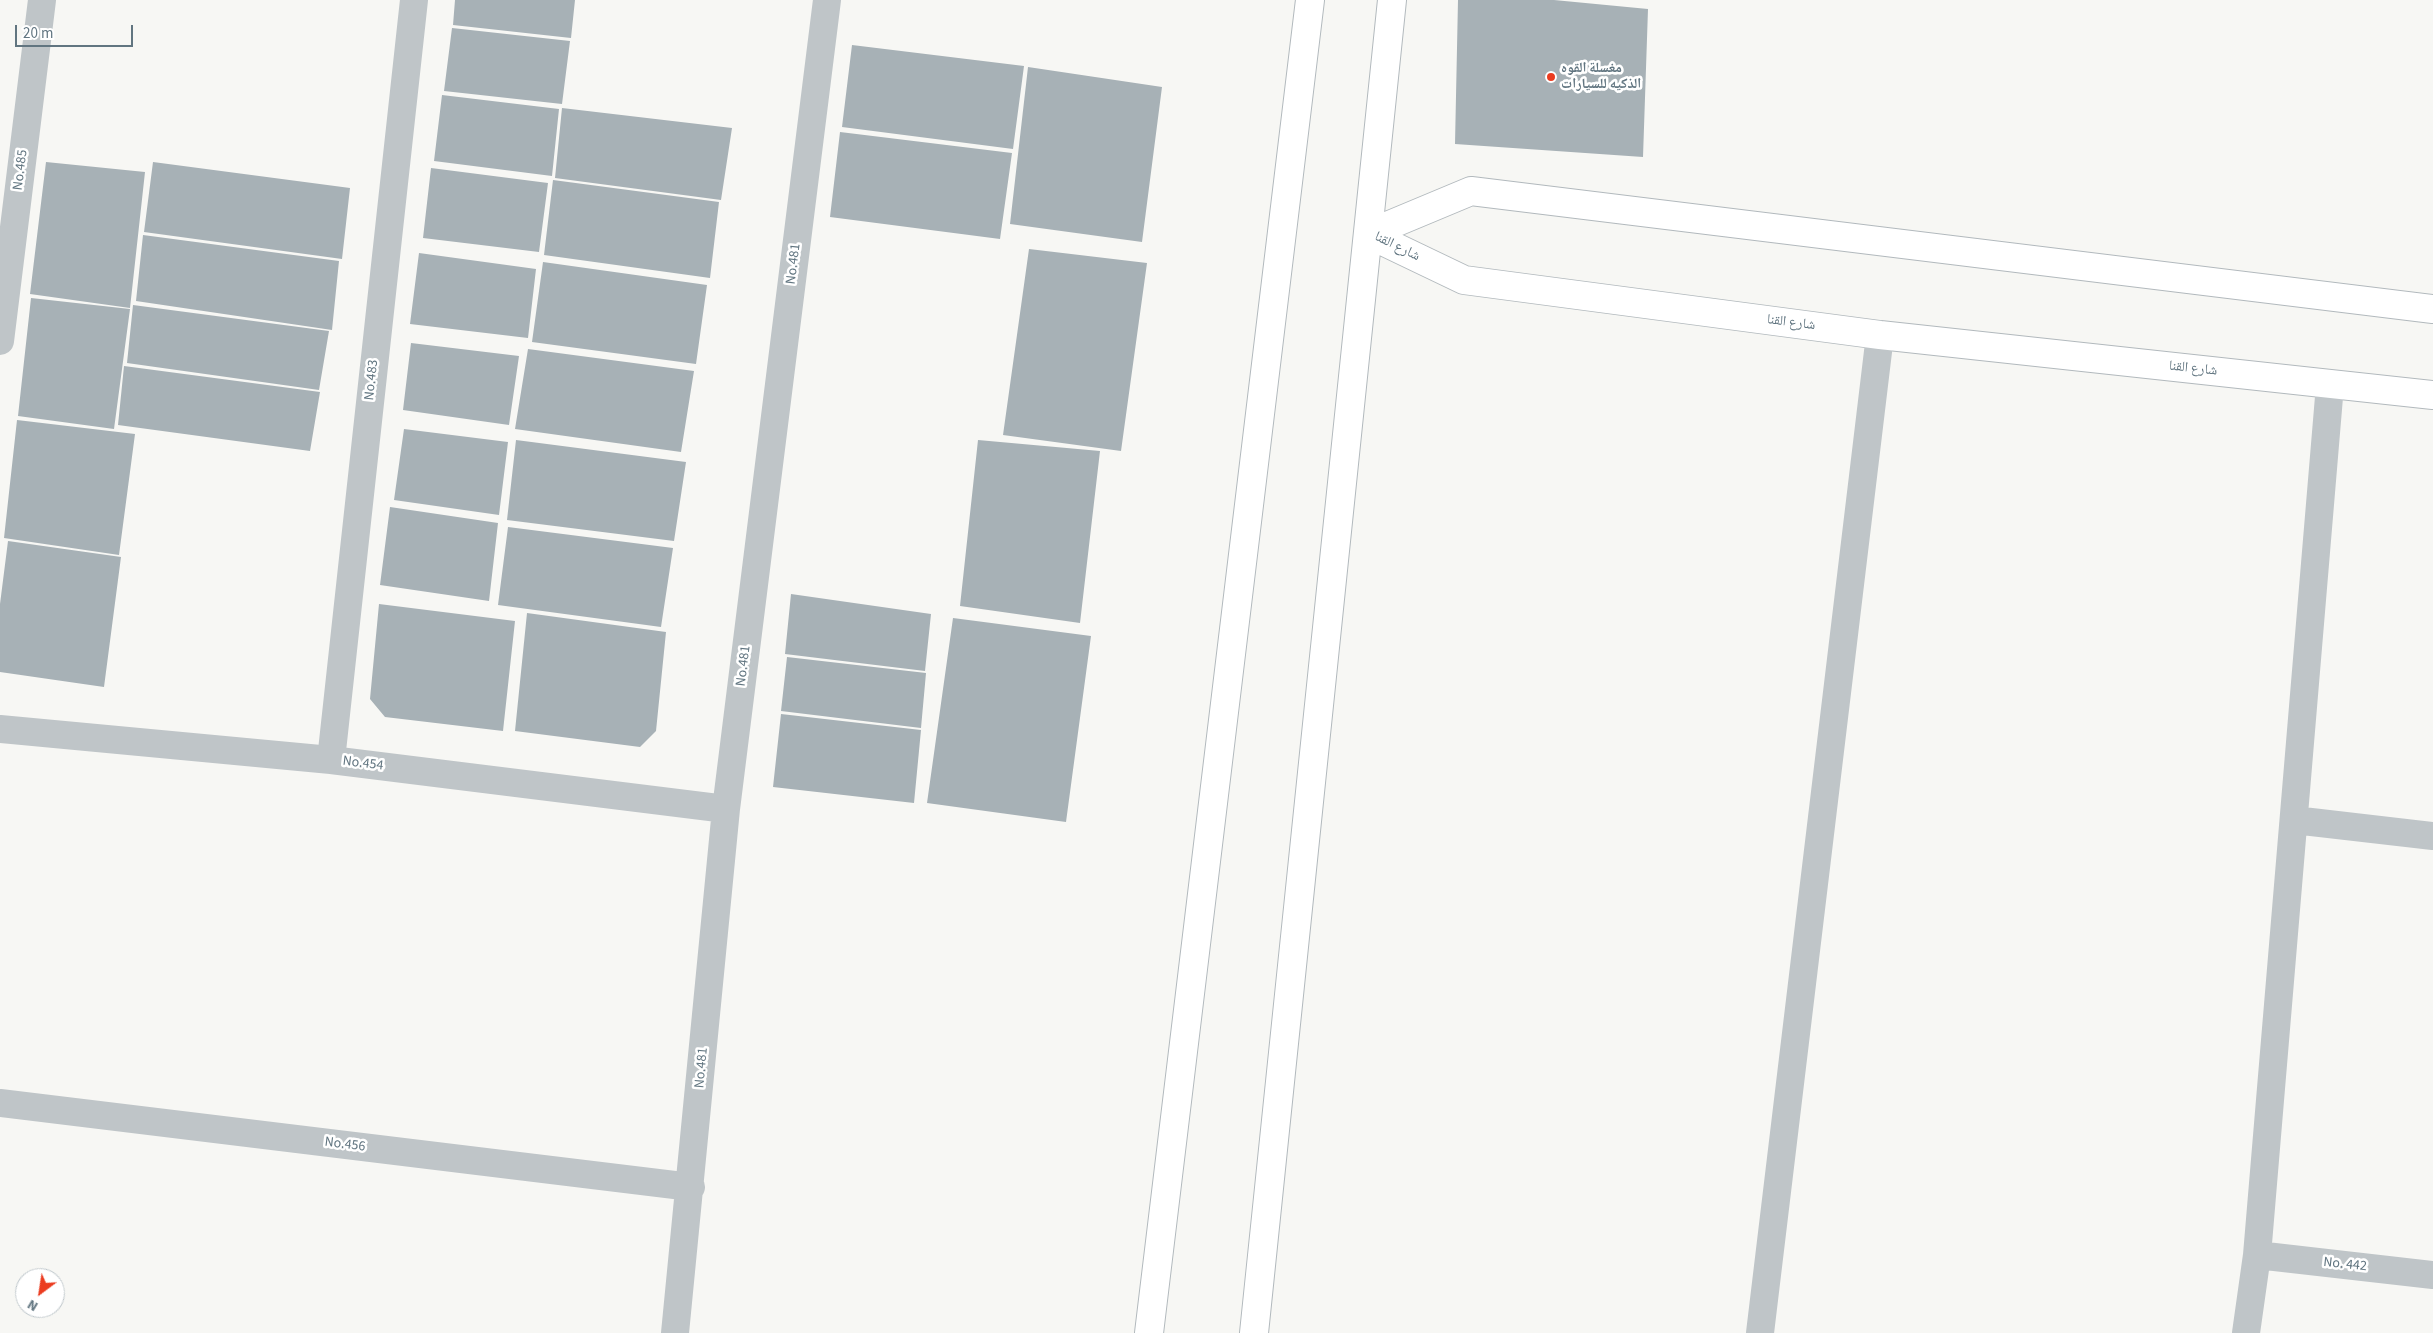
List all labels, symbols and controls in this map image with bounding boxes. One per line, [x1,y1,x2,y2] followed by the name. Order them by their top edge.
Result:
[18,15,135,47] scale bar
[23,23,53,44] text: 20 m
[1561,61,1641,94] place label: مغسلة القوه الذكيه للسيارات
[1545,71,1557,83] marker: مغسلة القوه الذكيه للسيارات
[10,149,32,191] street label: No.485
[1371,229,1423,265] street label: شارع القنا
[783,243,805,285] street label: No.481
[1766,312,1816,334] street label: شارع القنا
[2168,358,2218,380] street label: شارع القنا
[362,359,382,401] street label: No.483
[733,645,755,687] street label: No.481
[342,753,384,775] street label: No.454
[692,1047,712,1089] street label: No.481
[324,1134,366,1156] street label: No.456
[2322,1254,2368,1276] street label: No. 442
[15,1268,65,1318] north arrow
[24,1294,42,1316] text: N

